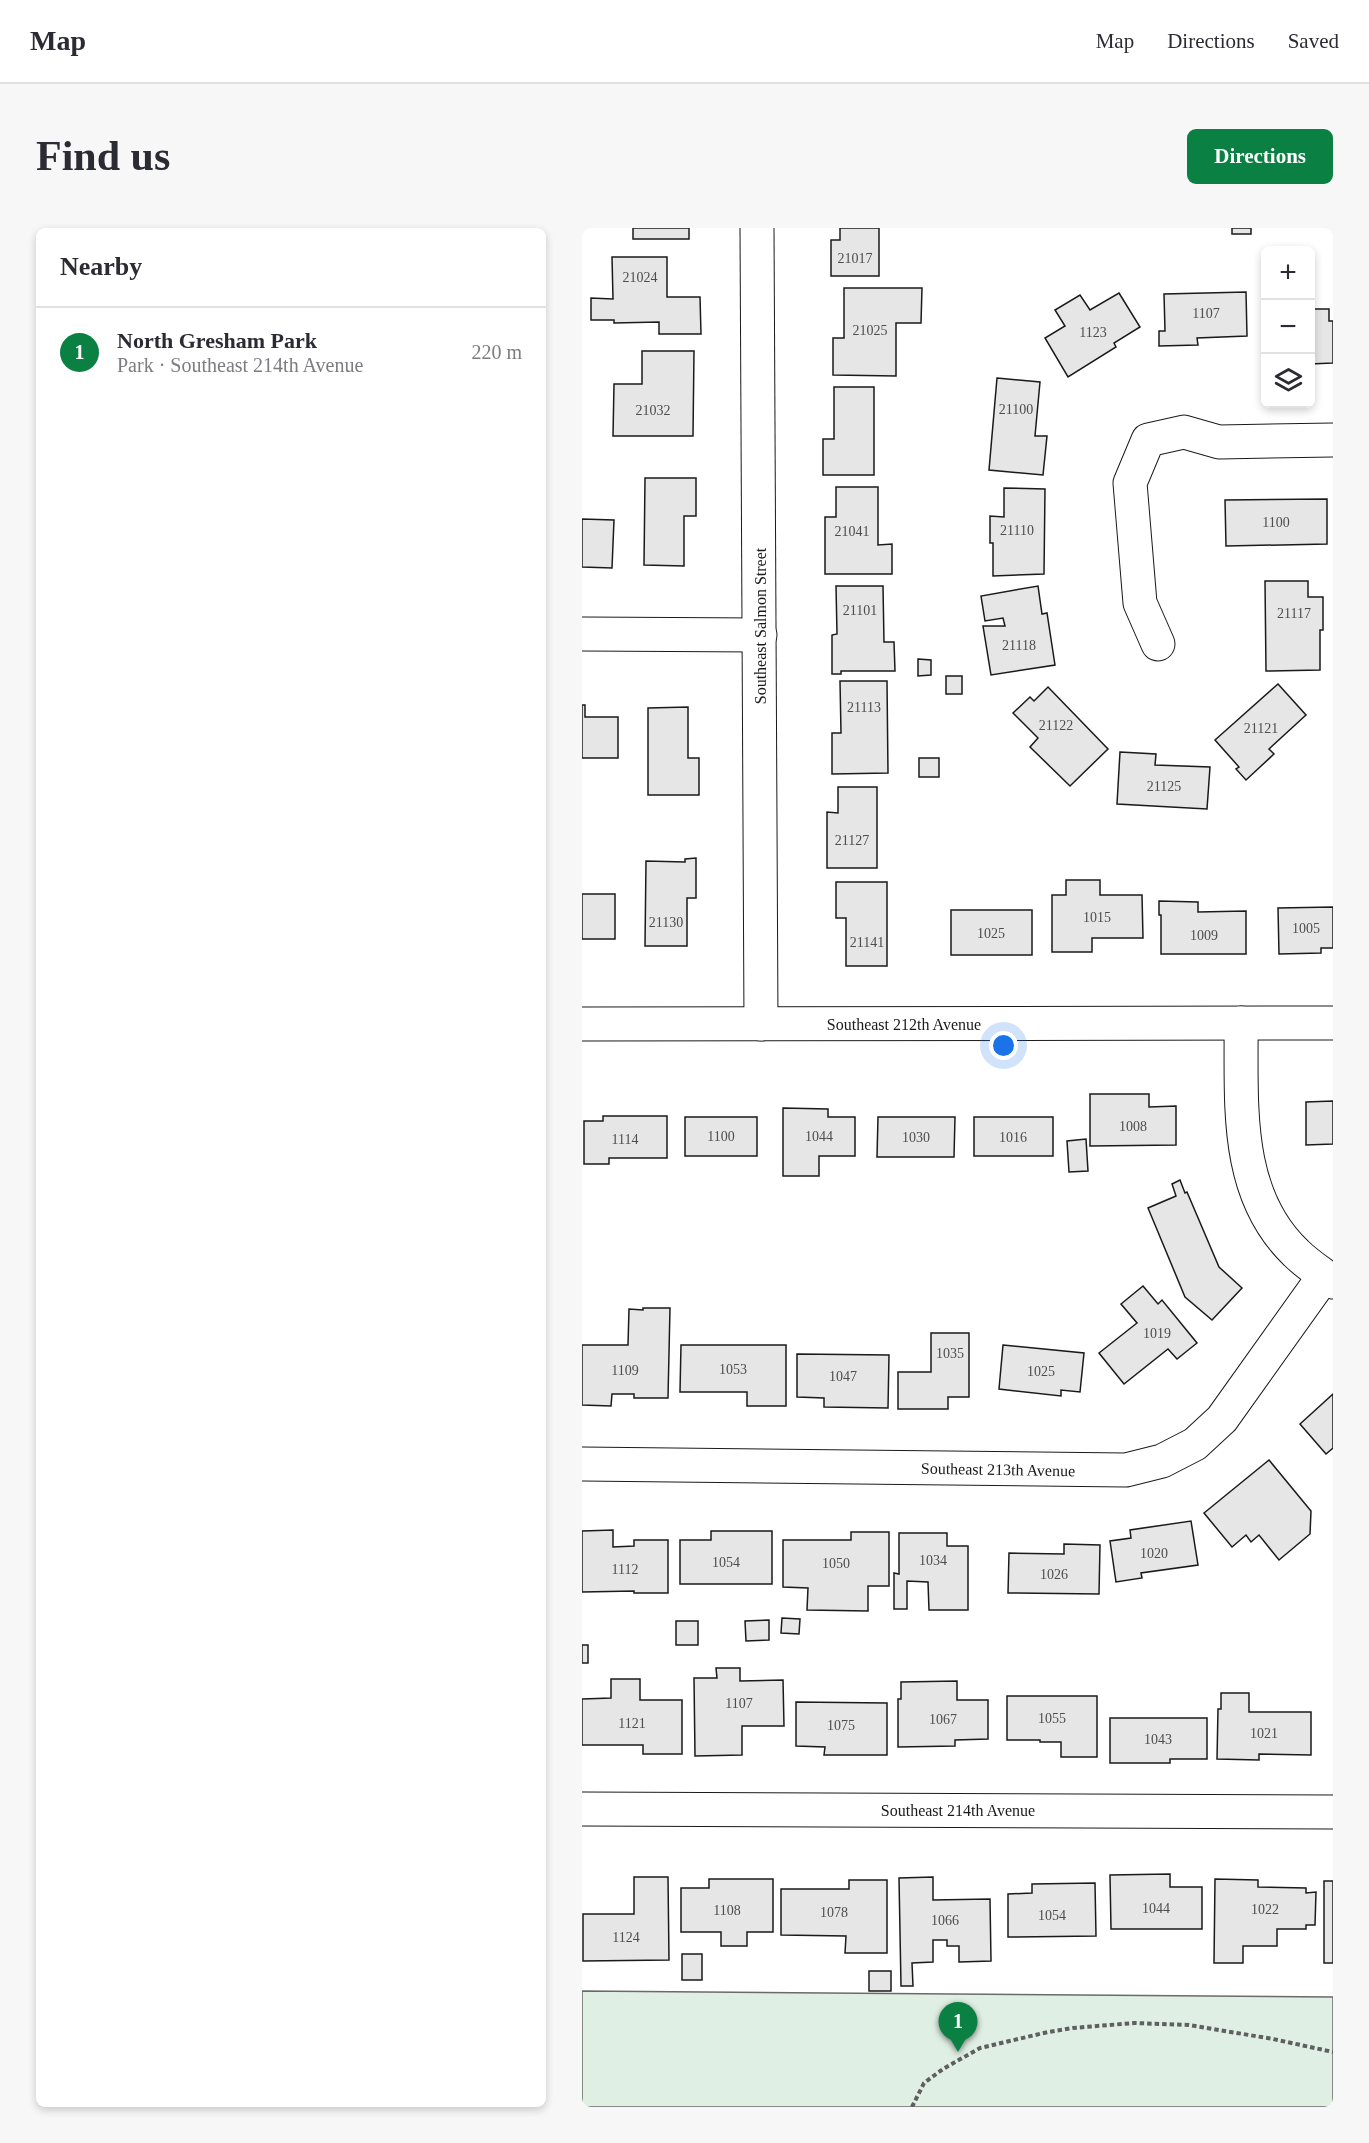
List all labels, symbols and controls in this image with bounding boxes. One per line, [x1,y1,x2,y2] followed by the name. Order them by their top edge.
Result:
[30,25,86,56] text: Map
[1096,29,1134,53] text: Map
[1167,29,1255,53] text: Directions
[1288,29,1339,53] text: Saved
[1187,129,1333,184] button: Directions
[36,133,170,179] text: Find us
[1261,246,1315,408] map controls
[1261,246,1315,300] button: +
[838,251,873,266] house number: 21017
[60,252,142,281] text: Nearby
[623,270,658,285] house number: 21024
[1261,300,1315,354] button: −
[1192,306,1220,321] house number: 1107
[853,323,888,338] house number: 21025
[1079,325,1107,340] house number: 1123
[117,328,317,353] text: North Gresham Park
[75,341,85,363] text: 1
[471,341,522,363] text: 220 m
[117,354,363,376] text: Park · Southeast 214th Avenue
[1261,354,1315,408] button: layers
[999,402,1033,417] house number: 21100
[636,403,671,418] house number: 21032
[1262,515,1290,530] house number: 1100
[1000,523,1034,538] house number: 21110
[835,524,870,539] house number: 21041
[752,547,769,704] street label: Southeast Salmon Street
[843,603,877,618] house number: 21101
[1277,606,1311,621] house number: 21117
[1002,638,1036,653] house number: 21118
[847,700,881,715] house number: 21113
[1039,718,1073,733] house number: 21122
[1244,721,1278,736] house number: 21121
[1147,779,1181,794] house number: 21125
[835,833,869,848] house number: 21127
[1083,910,1111,925] house number: 1015
[649,915,683,930] house number: 21130
[1292,921,1320,936] house number: 1005
[977,926,1005,941] house number: 1025
[1190,928,1218,943] house number: 1009
[850,935,884,950] house number: 21141
[827,1016,981,1033] street label: Southeast 212th Avenue
[989,1031,1018,1060] your location
[1119,1119,1147,1134] house number: 1008
[707,1129,735,1144] house number: 1100
[805,1129,833,1144] house number: 1044
[902,1130,930,1145] house number: 1030
[999,1130,1027,1145] house number: 1016
[612,1132,638,1147] house number: 1114
[1143,1326,1171,1341] house number: 1019
[936,1346,964,1361] house number: 1035
[719,1362,747,1377] house number: 1053
[611,1363,639,1378] house number: 1109
[1027,1364,1055,1379] house number: 1025
[829,1369,857,1384] house number: 1047
[921,1460,1075,1479] street label: Southeast 213th Avenue
[1140,1546,1168,1561] house number: 1020
[919,1553,947,1568] house number: 1034
[712,1555,740,1570] house number: 1054
[822,1556,850,1571] house number: 1050
[612,1562,638,1577] house number: 1112
[1040,1567,1068,1582] house number: 1026
[725,1696,753,1711] house number: 1107
[1038,1711,1066,1726] house number: 1055
[929,1712,957,1727] house number: 1067
[618,1716,646,1731] house number: 1121
[827,1718,855,1733] house number: 1075
[1250,1726,1278,1741] house number: 1021
[1144,1732,1172,1747] house number: 1043
[881,1802,1035,1819] street label: Southeast 214th Avenue
[1142,1901,1170,1916] house number: 1044
[1251,1902,1279,1917] house number: 1022
[713,1903,741,1918] house number: 1108
[820,1905,848,1920] house number: 1078
[1038,1908,1066,1923] house number: 1054
[931,1913,959,1928] house number: 1066
[612,1930,640,1945] house number: 1124
[938,2002,977,2052] pin: 1

